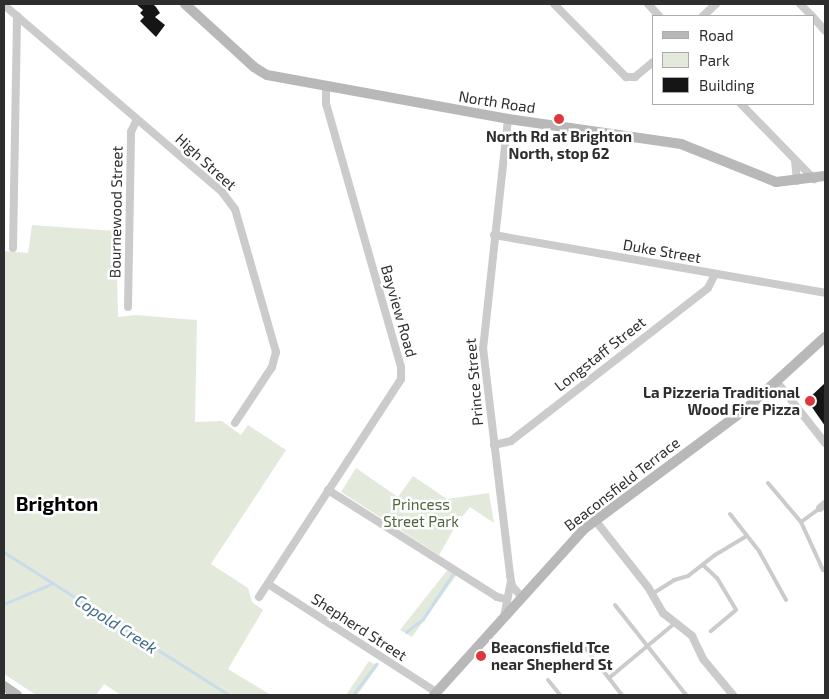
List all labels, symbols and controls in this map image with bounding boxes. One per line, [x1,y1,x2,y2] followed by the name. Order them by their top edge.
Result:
[652,15,814,105] legend
[699,26,734,44] text: Road
[699,51,730,69] text: Park
[699,76,754,94] text: Building
[457,87,537,117] street label: North Road
[553,113,565,125] marker: North Rd at Brighton North, stop 62
[486,127,632,162] place label: North Rd at Brighton North, stop 62
[172,130,240,194] street label: High Street
[106,146,126,278] street label: Bournewood Street
[622,235,702,267] street label: Duke Street
[377,263,421,359] street label: Bayview Road
[551,313,649,395] street label: Longstaff Street
[461,338,487,426] street label: Prince Street
[643,383,800,418] place label: La Pizzeria Traditional Wood Fire Pizza
[804,395,816,407] marker: La Pizzeria Traditional Wood Fire Pizza
[561,433,683,535] street label: Beaconsfield Terrace
[16,491,98,515] district label: Brighton
[383,495,459,530] park label: Princess Street Park
[308,589,410,665] street label: Shepherd Street
[71,590,161,658] water label: Copold Creek
[491,638,613,673] place label: Beaconsfield Tce near Shepherd St
[475,650,487,662] marker: Beaconsfield Tce near Shepherd St

